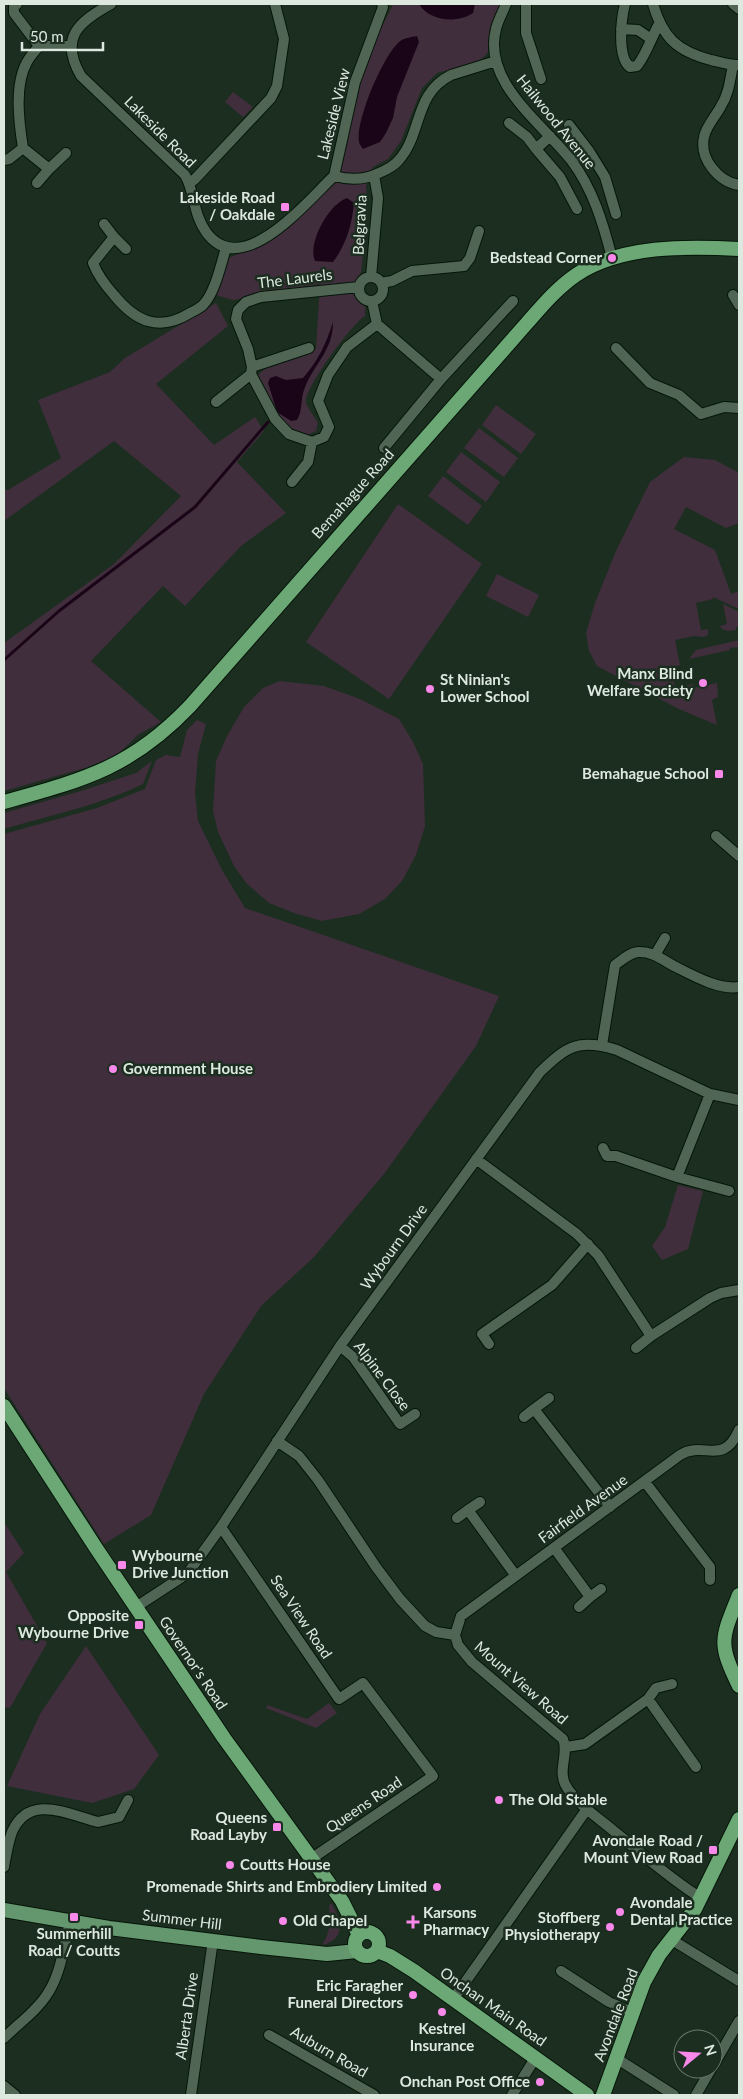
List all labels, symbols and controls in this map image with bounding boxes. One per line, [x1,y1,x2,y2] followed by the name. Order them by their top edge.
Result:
[22,20,104,52] scale bar
[30,27,64,45] text: 50 m
[313,66,353,161] street label: Lakeside View
[513,71,600,172] street label: Hailwood Avenue
[121,92,200,171] street label: Lakeside Road
[180,188,275,223] place label: Lakeside Road / Oakdale
[348,194,370,256] street label: Belgravia
[279,201,291,213] marker: Lakeside Road / Oakdale
[490,248,602,266] place label: Bedstead Corner
[606,252,618,264] marker: Bedstead Corner
[256,264,333,292] street label: The Laurels
[307,445,397,542] street label: Bemahague Road
[587,664,693,699] place label: Manx Blind Welfare Society
[440,670,530,705] place label: St Ninian's Lower School
[697,677,709,689] marker: Manx Blind Welfare Society
[424,683,436,695] marker: St Ninian's Lower School
[582,764,709,782] place label: Bemahague School
[713,768,725,780] marker: Bemahague School
[123,1059,253,1077] place label: Government House
[107,1063,119,1075] marker: Government House
[356,1200,430,1293] street label: Wybourn Drive
[351,1337,415,1414] street label: Alpine Close
[534,1470,630,1546] street label: Fairfield Avenue
[132,1546,229,1581] place label: Wybourne Drive Junction
[116,1559,128,1571] marker: Wybourne Drive Junction
[267,1571,336,1662] street label: Sea View Road
[18,1606,129,1641] place label: Opposite Wybourne Drive
[156,1612,232,1713] street label: Governor's Road
[133,1619,145,1631] marker: Opposite Wybourne Drive
[471,1637,572,1728] street label: Mount View Road
[322,1772,405,1836] street label: Queens Road
[509,1790,607,1808] place label: The Old Stable
[493,1794,505,1806] marker: The Old Stable
[190,1808,267,1843] place label: Queens Road Layby
[271,1821,283,1833] marker: Queens Road Layby
[584,1831,703,1866] place label: Avondale Road / Mount View Road
[707,1844,719,1856] marker: Avondale Road / Mount View Road
[240,1855,331,1873] place label: Coutts House
[224,1859,236,1871] marker: Coutts House
[146,1877,427,1895] place label: Promenade Shirts and Embrodiery Limited
[431,1881,443,1893] marker: Promenade Shirts and Embrodiery Limited
[629,1893,733,1928] place label: Avondale Dental Practice
[423,1903,489,1938] place label: Karsons Pharmacy
[141,1905,223,1933] street label: Summer Hill
[614,1906,626,1918] marker: Avondale Dental Practice
[504,1908,600,1943] place label: Stoffberg Physiotherapy
[68,1911,80,1923] marker: Summerhill Road / Coutts
[293,1911,367,1929] place label: Old Chapel
[277,1915,289,1927] marker: Old Chapel
[407,1916,419,1928] marker: Karsons Pharmacy
[604,1921,616,1933] marker: Stoffberg Physiotherapy
[28,1924,120,1959] place label: Summerhill Road / Coutts
[437,1963,550,2050] street label: Onchan Main Road
[589,1965,641,2064] street label: Avondale Road
[171,1971,201,2061] street label: Alberta Drive
[288,1976,403,2011] place label: Eric Faragher Funeral Directors
[407,1989,419,2001] marker: Eric Faragher Funeral Directors
[436,2006,448,2018] marker: Kestrel Insurance
[410,2019,474,2054] place label: Kestrel Insurance
[288,2022,371,2080] street label: Auburn Road
[673,2029,723,2079] north arrow
[701,2042,721,2058] text: N
[400,2072,530,2090] place label: Onchan Post Office
[534,2076,546,2088] marker: Onchan Post Office

